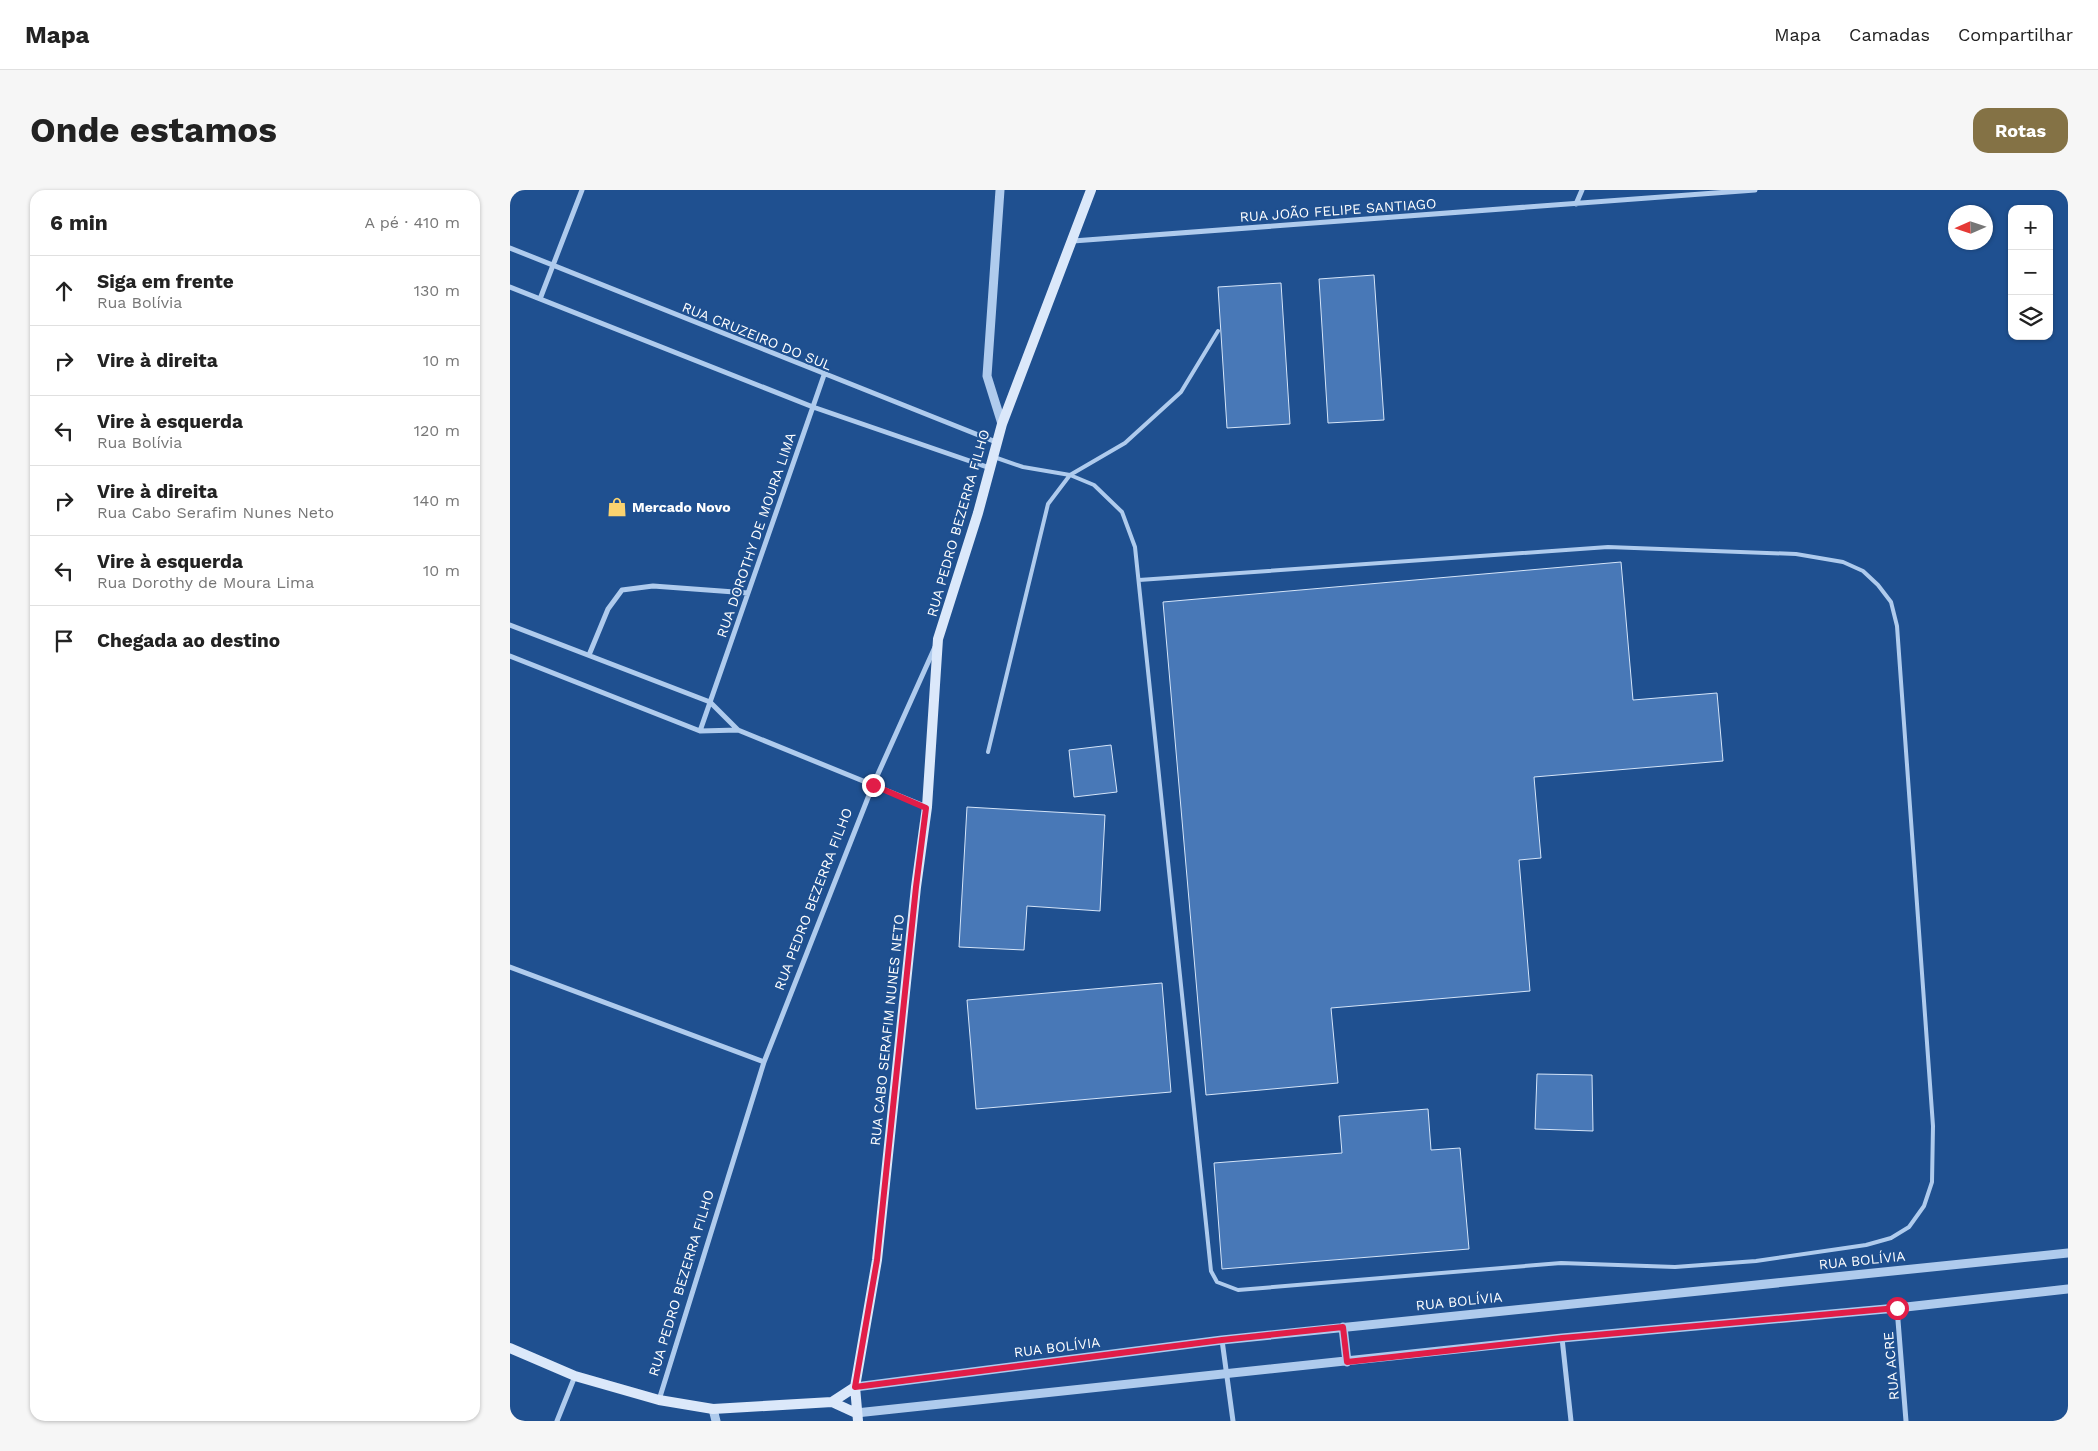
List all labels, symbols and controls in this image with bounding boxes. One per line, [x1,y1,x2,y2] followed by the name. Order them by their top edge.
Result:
[25,21,90,49] text: Mapa
[1774,24,1821,45] text: Mapa
[1849,24,1930,45] text: Camadas
[1958,24,2073,45] text: Compartilhar
[1973,108,2068,153] button: Rotas
[30,109,277,151] text: Onde estamos
[1239,195,1437,225] street label: RUA JOÃO FELIPE SANTIAGO
[1948,205,1993,250] north arrow
[2008,205,2053,340] map controls
[2008,205,2053,250] button: +
[50,210,108,235] text: 6 min
[364,213,460,232] text: A pé · 410 m
[2008,250,2053,295] button: −
[97,270,234,293] text: Siga em frente
[50,277,78,305] icon: ahead
[414,281,460,300] text: 130 m
[97,293,182,312] text: Rua Bolívia
[2008,295,2053,340] button: layers
[680,299,834,373] street label: RUA CRUZEIRO DO SUL
[50,347,78,375] icon: right
[97,349,218,372] text: Vire à direita
[423,351,460,370] text: 10 m
[97,410,243,433] text: Vire à esquerda
[50,417,78,445] icon: left
[414,421,460,440] text: 120 m
[924,427,992,619] street label: RUA PEDRO BEZERRA FILHO
[713,430,799,640] street label: RUA DOROTHY DE MOURA LIMA
[97,433,182,452] text: Rua Bolívia
[97,480,218,503] text: Vire à direita
[50,487,78,515] icon: right
[413,491,460,510] text: 140 m
[606,496,628,518] shop icon: Mercado Novo
[632,499,731,515] place label: Mercado Novo
[97,503,334,522] text: Rua Cabo Serafim Nunes Neto
[97,550,243,573] text: Vire à esquerda
[50,557,78,585] icon: left
[423,561,460,580] text: 10 m
[97,573,314,592] text: Rua Dorothy de Moura Lima
[50,627,78,655] icon: arrive
[97,629,280,652] text: Chegada ao destino
[862,774,885,797] route end
[771,806,855,992] street label: RUA PEDRO BEZERRA FILHO
[867,914,907,1146] street label: RUA CABO SERAFIM NUNES NETO
[645,1188,717,1378] street label: RUA PEDRO BEZERRA FILHO
[1818,1247,1906,1273] street label: RUA BOLÍVIA
[1415,1288,1503,1314] street label: RUA BOLÍVIA
[1886,1297,1909,1320] route start
[1880,1331,1902,1401] street label: RUA ACRE
[1013,1334,1101,1360] street label: RUA BOLÍVIA

